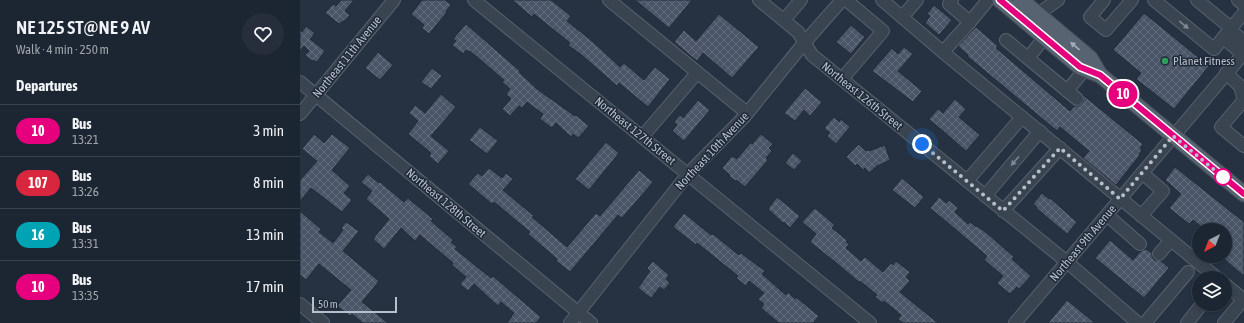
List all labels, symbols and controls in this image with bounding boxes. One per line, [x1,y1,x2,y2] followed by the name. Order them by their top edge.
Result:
[242,13,284,55] button: heart
[310,13,384,101] street label: Northeast 11th Avenue
[16,16,150,38] text: NE 125 ST@NE 9 AV
[1179,20,1190,29] one-way arrow
[1070,41,1081,50] one-way arrow
[16,42,109,57] text: Walk · 4 min · 250 m
[1173,54,1235,68] place label: Planet Fitness
[1160,56,1170,66] marker: Planet Fitness
[819,59,906,133] street label: Northeast 126th Street
[16,77,78,94] text: Departures
[1105,81,1141,107] line badge: 10
[1116,86,1130,102] text: 10
[592,94,679,168] street label: Northeast 127th Street
[672,109,752,193] street label: Northeast 10th Avenue
[72,115,92,132] text: Bus
[253,122,284,139] text: 3 min
[31,123,45,139] text: 10
[72,132,99,147] text: 13:21
[912,134,932,154] your location
[1010,156,1019,166] one-way arrow
[403,166,489,241] street label: Northeast 128th Street
[72,167,92,184] text: Bus
[1214,168,1232,186] unlabelled marker
[253,174,284,191] text: 8 min
[28,175,48,191] text: 107
[72,184,99,199] text: 13:26
[1047,202,1119,284] street label: Northeast 9th Avenue
[72,219,92,236] text: Bus
[1192,223,1232,263] north arrow
[1192,223,1232,311] map controls
[246,226,284,243] text: 13 min
[31,227,45,243] text: 16
[72,236,99,251] text: 13:31
[72,271,92,288] text: Bus
[1192,271,1232,311] button: layers
[246,278,284,295] text: 17 min
[31,279,45,295] text: 10
[72,288,99,303] text: 13:35
[312,295,397,314] scale bar
[318,298,338,310] text: 50 m

